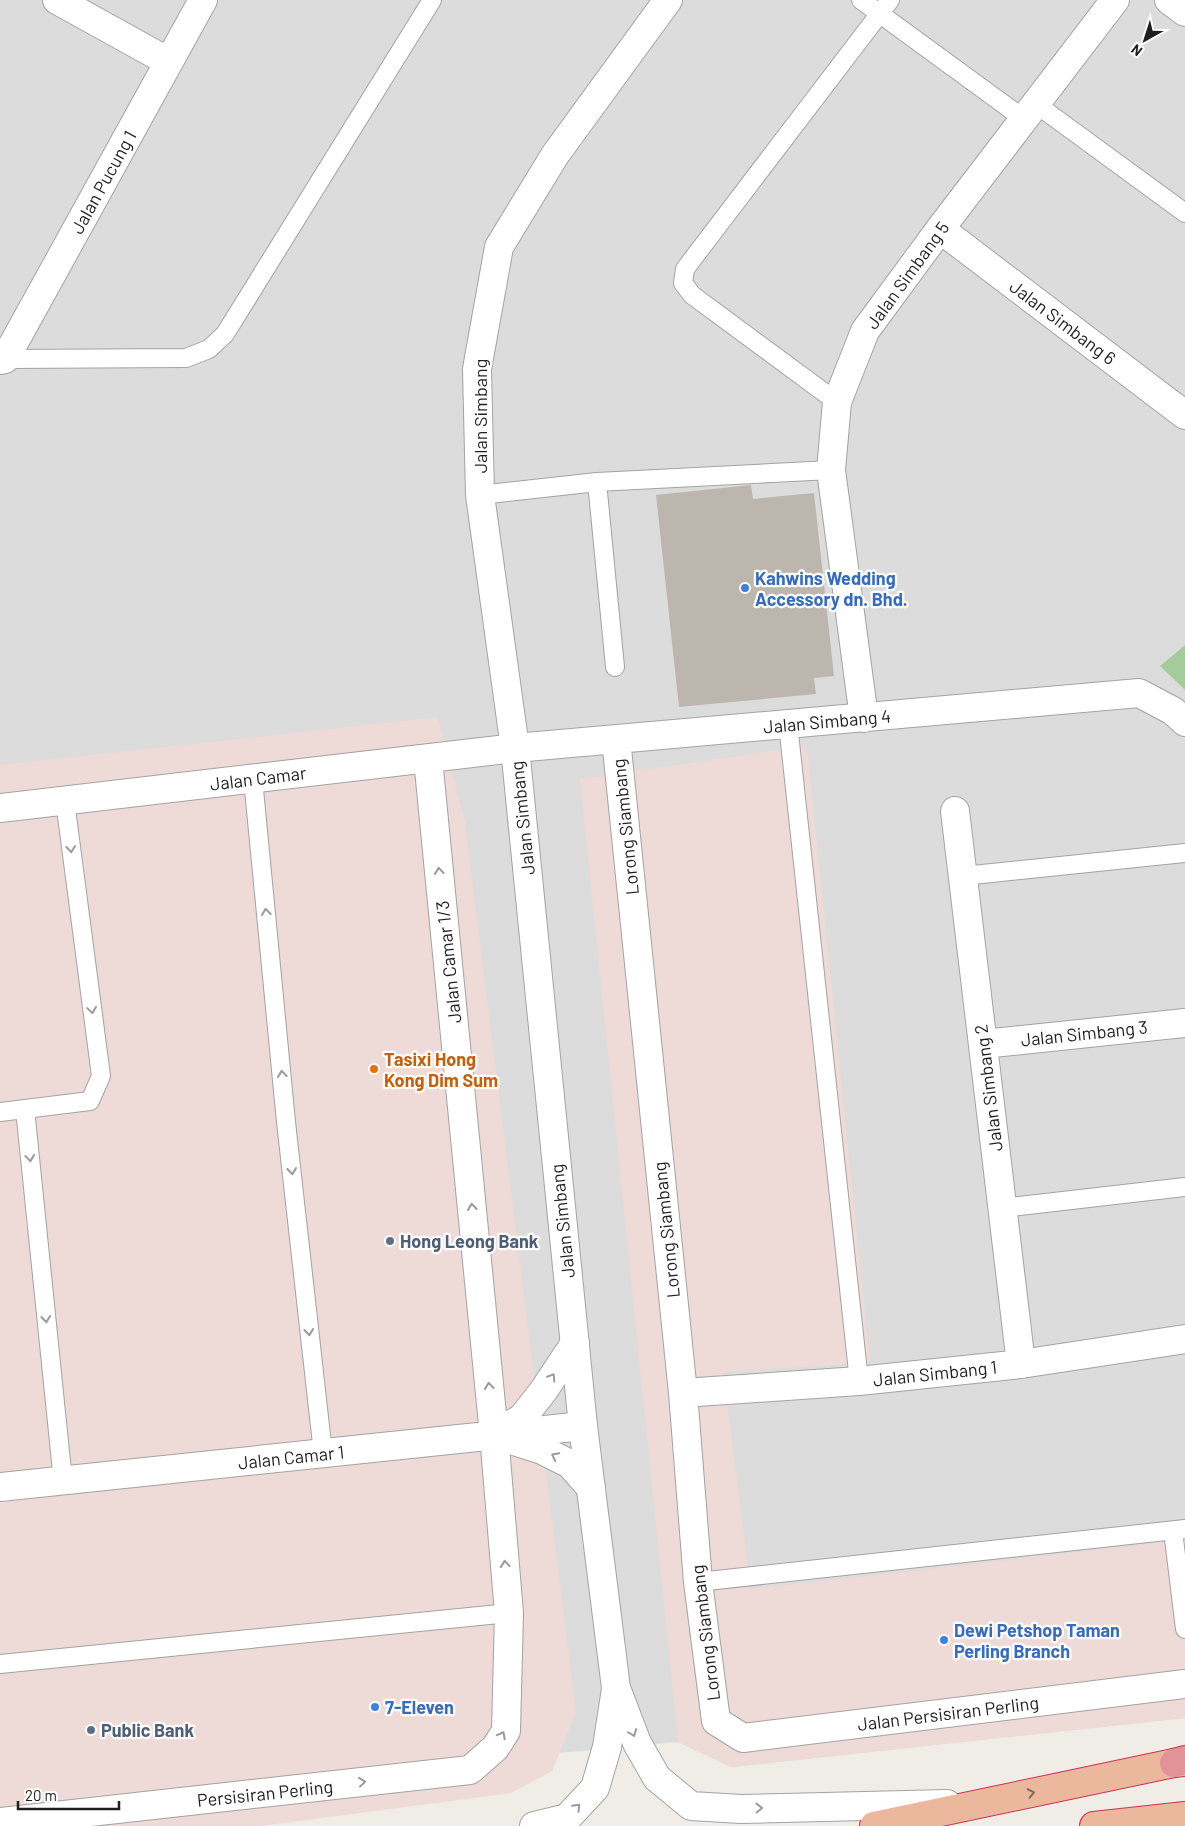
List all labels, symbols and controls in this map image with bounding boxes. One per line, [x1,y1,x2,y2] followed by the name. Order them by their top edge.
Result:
[1120,15,1170,65] north arrow
[1128,41,1145,60] text: N
[66,126,140,238] street label: Jalan Pucung 1
[861,217,953,333] street label: Jalan Simbang 5
[1005,275,1121,369] street label: Jalan Simbang 6
[469,359,491,473] street label: Jalan Simbang
[755,567,908,610] place label: Kahwins Wedding Accessory dn. Bhd.
[739,582,751,594] marker: Kahwins Wedding Accessory dn. Bhd.
[762,704,892,738] street label: Jalan Simbang 4
[607,758,643,896] street label: Lorong Siambang
[505,760,539,876] street label: Jalan Simbang
[209,761,308,795] street label: Jalan Camar
[65,845,76,853] one-way arrow
[434,867,445,875] one-way arrow
[431,900,465,1024] street label: Jalan Camar 1/3
[261,908,272,916] one-way arrow
[86,1006,97,1014] one-way arrow
[1019,1015,1149,1051] street label: Jalan Simbang 3
[969,1023,1007,1153] street label: Jalan Simbang 2
[384,1048,498,1091] place label: Tasixi Hong Kong Dim Sum
[368,1063,380,1075] marker: Tasixi Hong Kong Dim Sum
[276,1069,287,1077] one-way arrow
[24,1154,35,1162] one-way arrow
[648,1161,684,1299] street label: Lorong Siambang
[545,1163,579,1279] street label: Jalan Simbang
[286,1167,297,1175] one-way arrow
[467,1203,478,1211] one-way arrow
[400,1230,539,1252] place label: Hong Leong Bank
[384,1235,396,1247] marker: Hong Leong Bank
[41,1316,52,1324] one-way arrow
[303,1328,314,1336] one-way arrow
[872,1356,998,1390] street label: Jalan Simbang 1
[546,1373,556,1382] one-way arrow
[484,1382,495,1390] one-way arrow
[237,1440,345,1474] street label: Jalan Camar 1
[551,1452,560,1462] one-way arrow
[500,1560,511,1568] one-way arrow
[686,1564,724,1702] street label: Lorong Siambang
[954,1619,1120,1662] place label: Dewi Petshop Taman Perling Branch
[938,1634,950,1646] marker: Dewi Petshop Taman Perling Branch
[856,1691,1040,1735] street label: Jalan Persisiran Perling
[385,1696,454,1718] place label: 7-Eleven
[369,1701,381,1713] marker: 7-Eleven
[101,1719,194,1741] place label: Public Bank
[85,1724,97,1736] marker: Public Bank
[628,1729,638,1737] one-way arrow
[496,1731,506,1740] one-way arrow
[196,1775,334,1811] street label: Persisiran Perling
[358,1777,366,1788] one-way arrow
[18,1778,119,1810] scale bar
[25,1786,57,1804] text: 20 m
[1026,1788,1035,1799] one-way arrow
[571,1803,580,1812] one-way arrow
[756,1803,763,1813] one-way arrow

